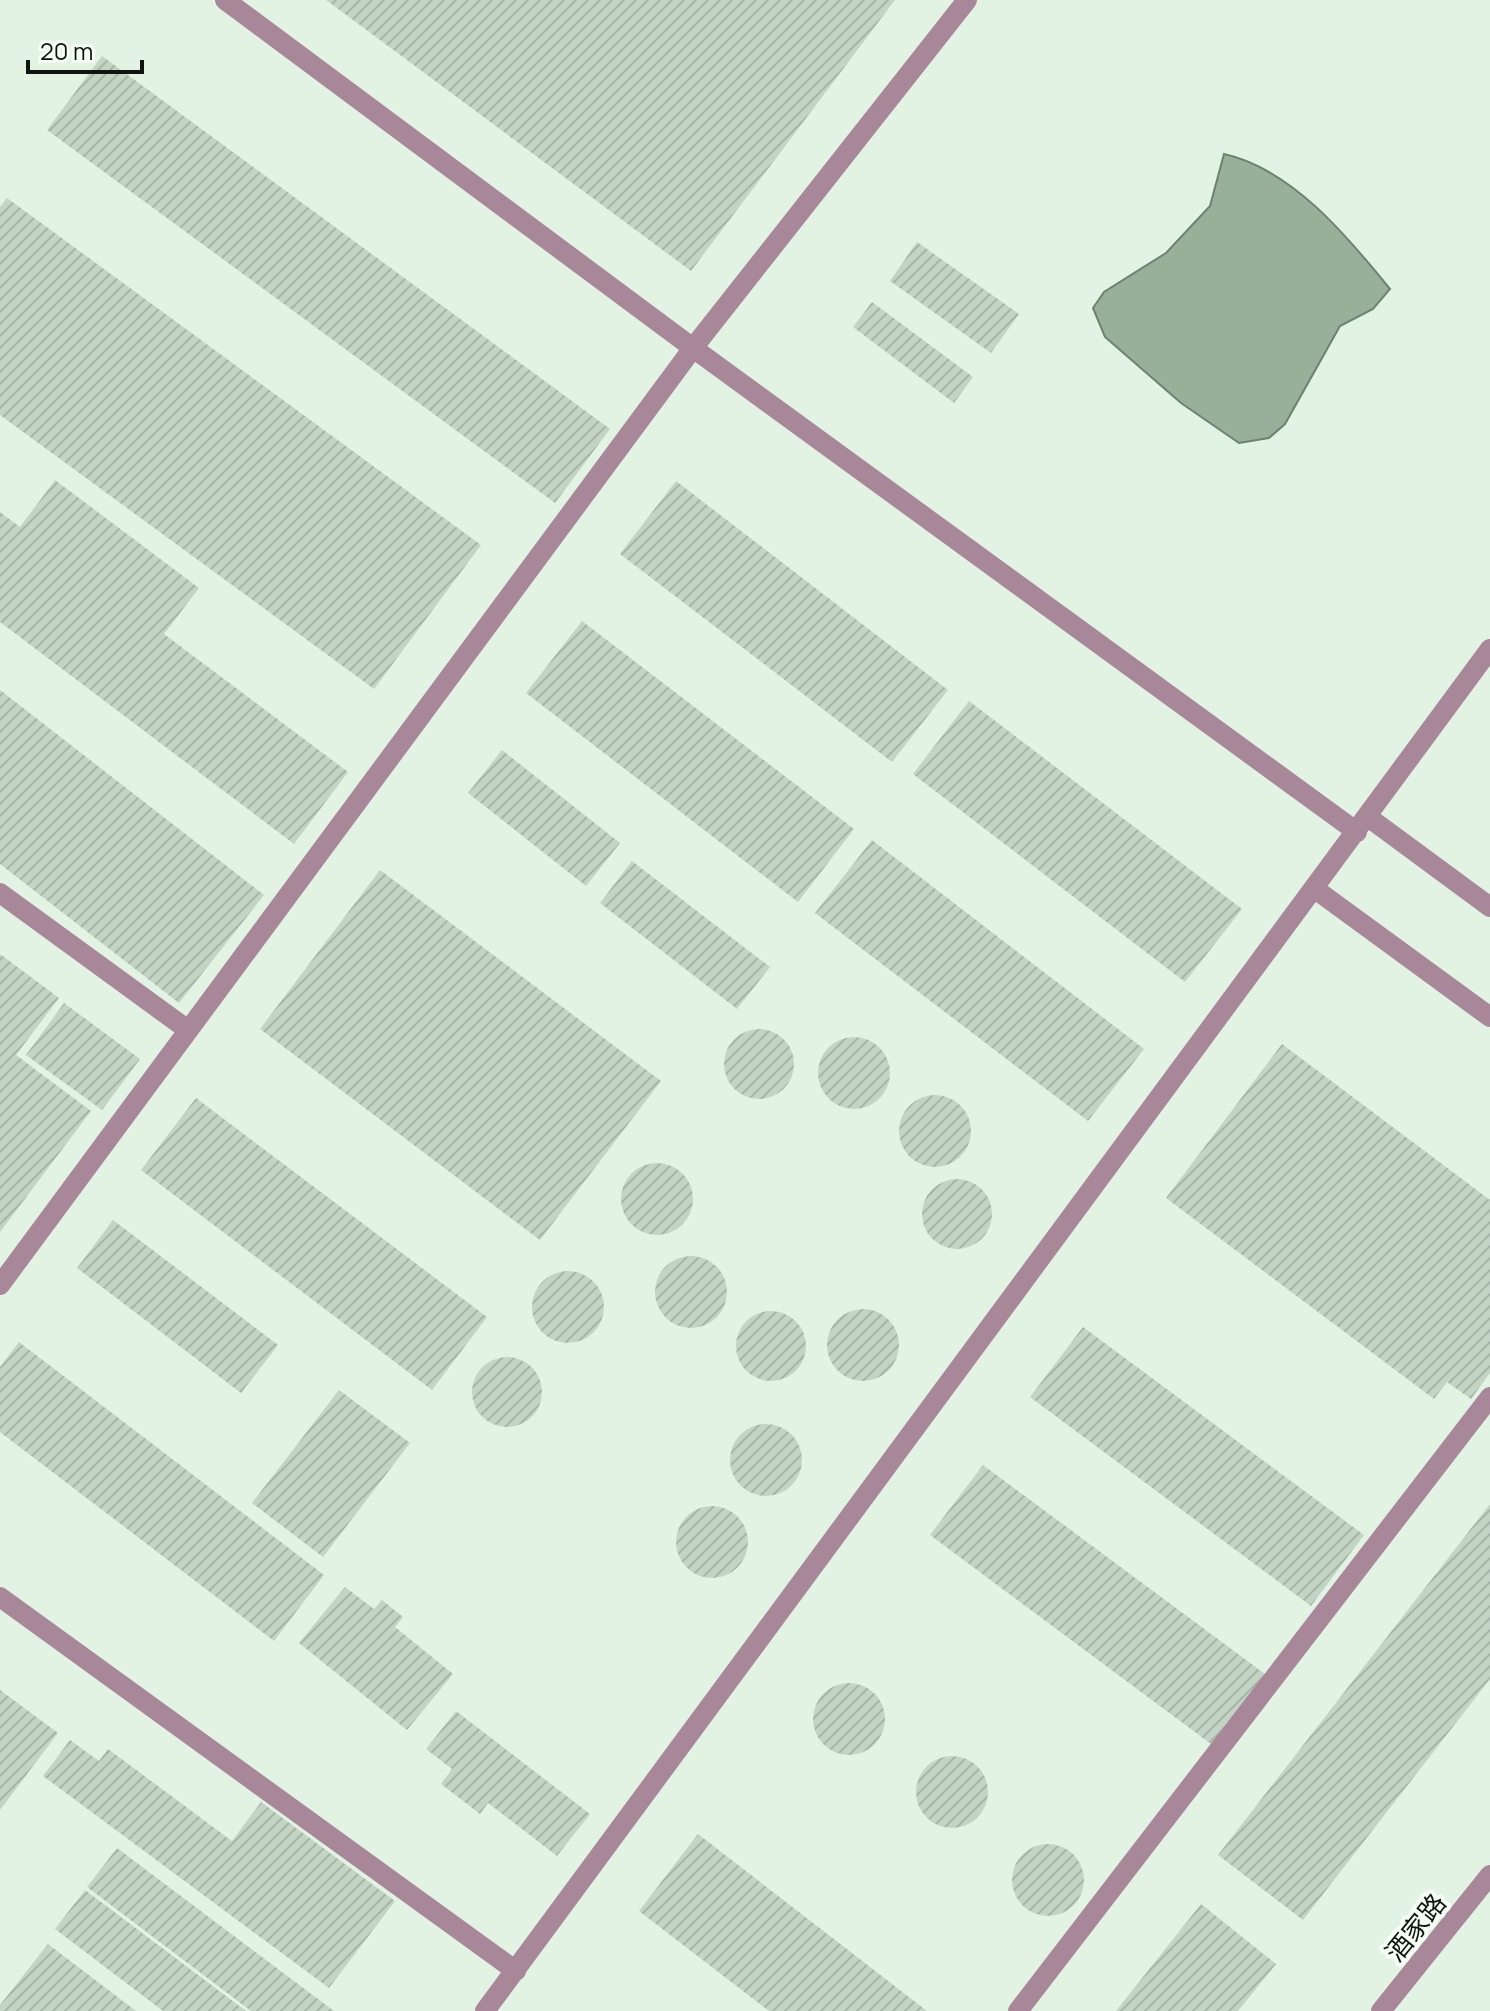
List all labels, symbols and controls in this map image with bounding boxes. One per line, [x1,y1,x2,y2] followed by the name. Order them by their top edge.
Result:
[28,24,142,74] scale bar
[40,34,93,67] text: 20 m
[1376,1885,1454,1969] street label: 酒家路

